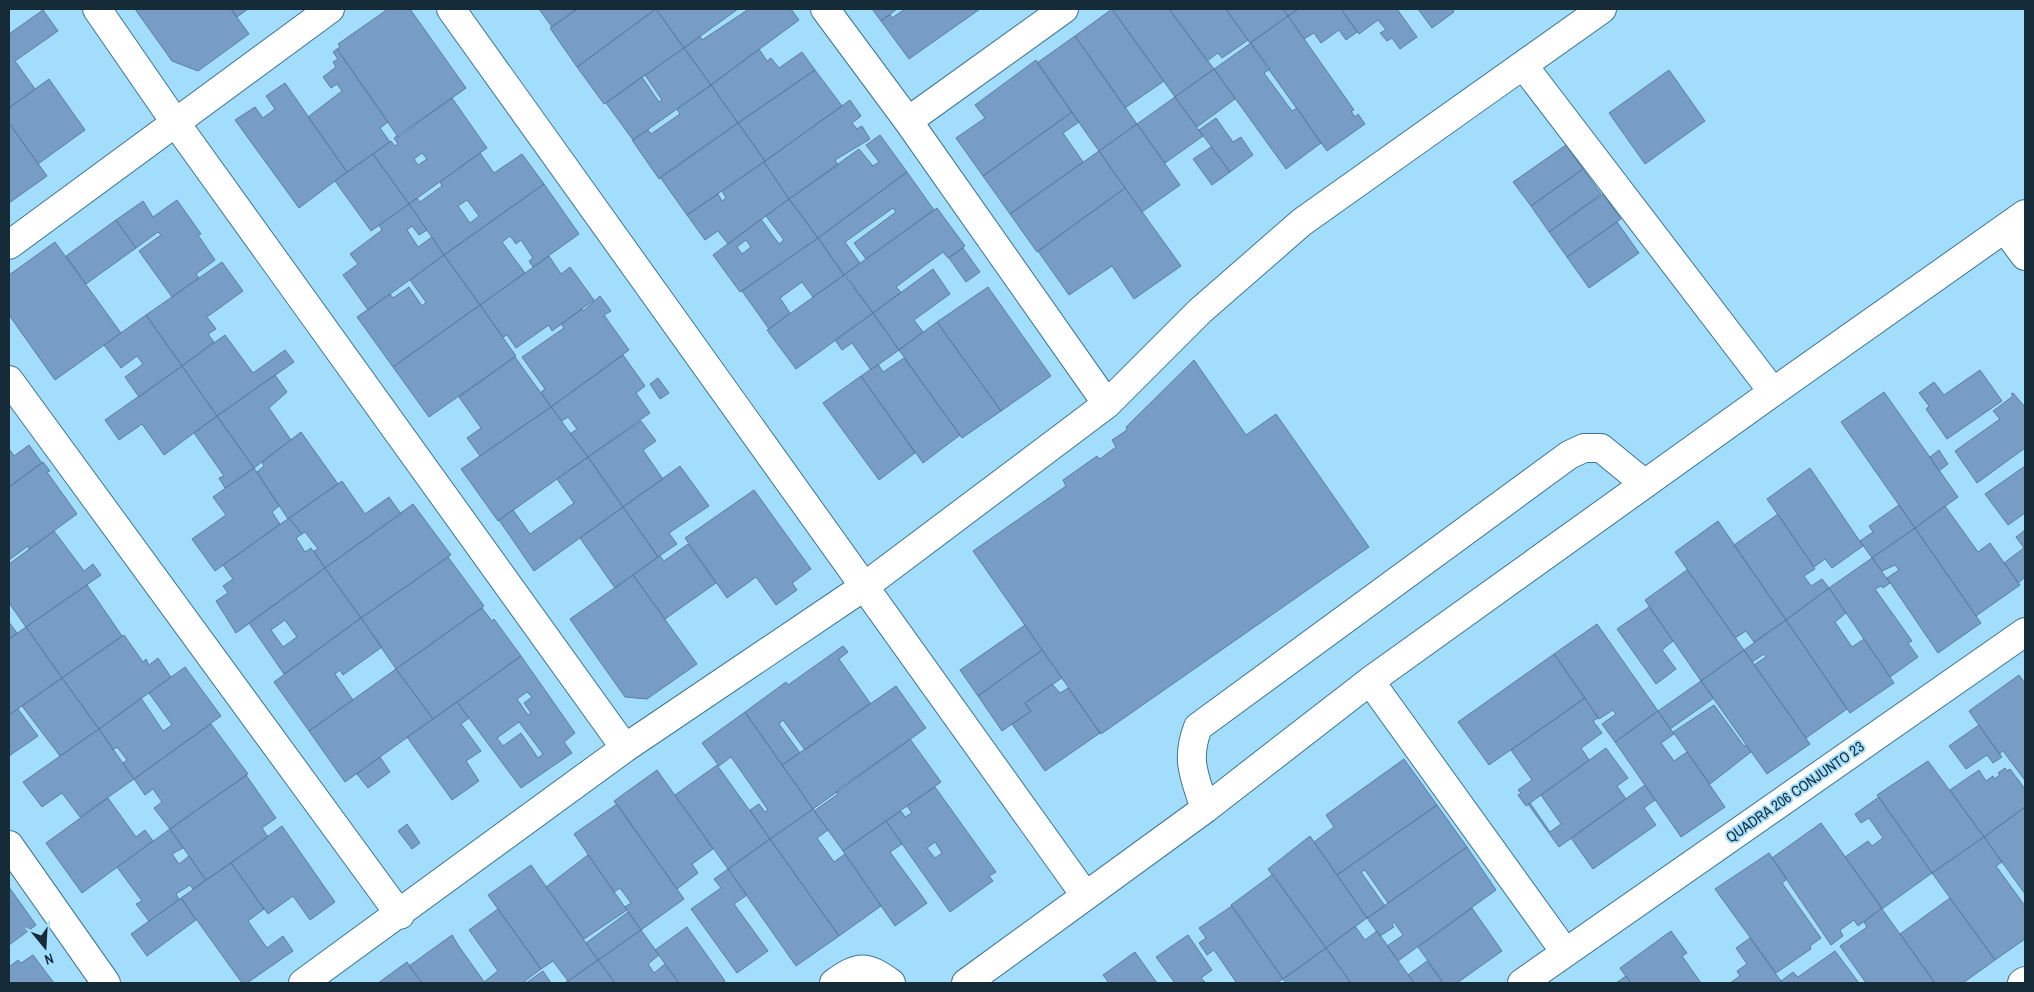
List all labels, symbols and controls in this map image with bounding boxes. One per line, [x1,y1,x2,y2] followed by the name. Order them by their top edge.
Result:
[1721,736,1868,847] street label: QUADRA 206 CONJUNTO 23
[20,922,70,972] north arrow
[42,950,56,969] text: N

